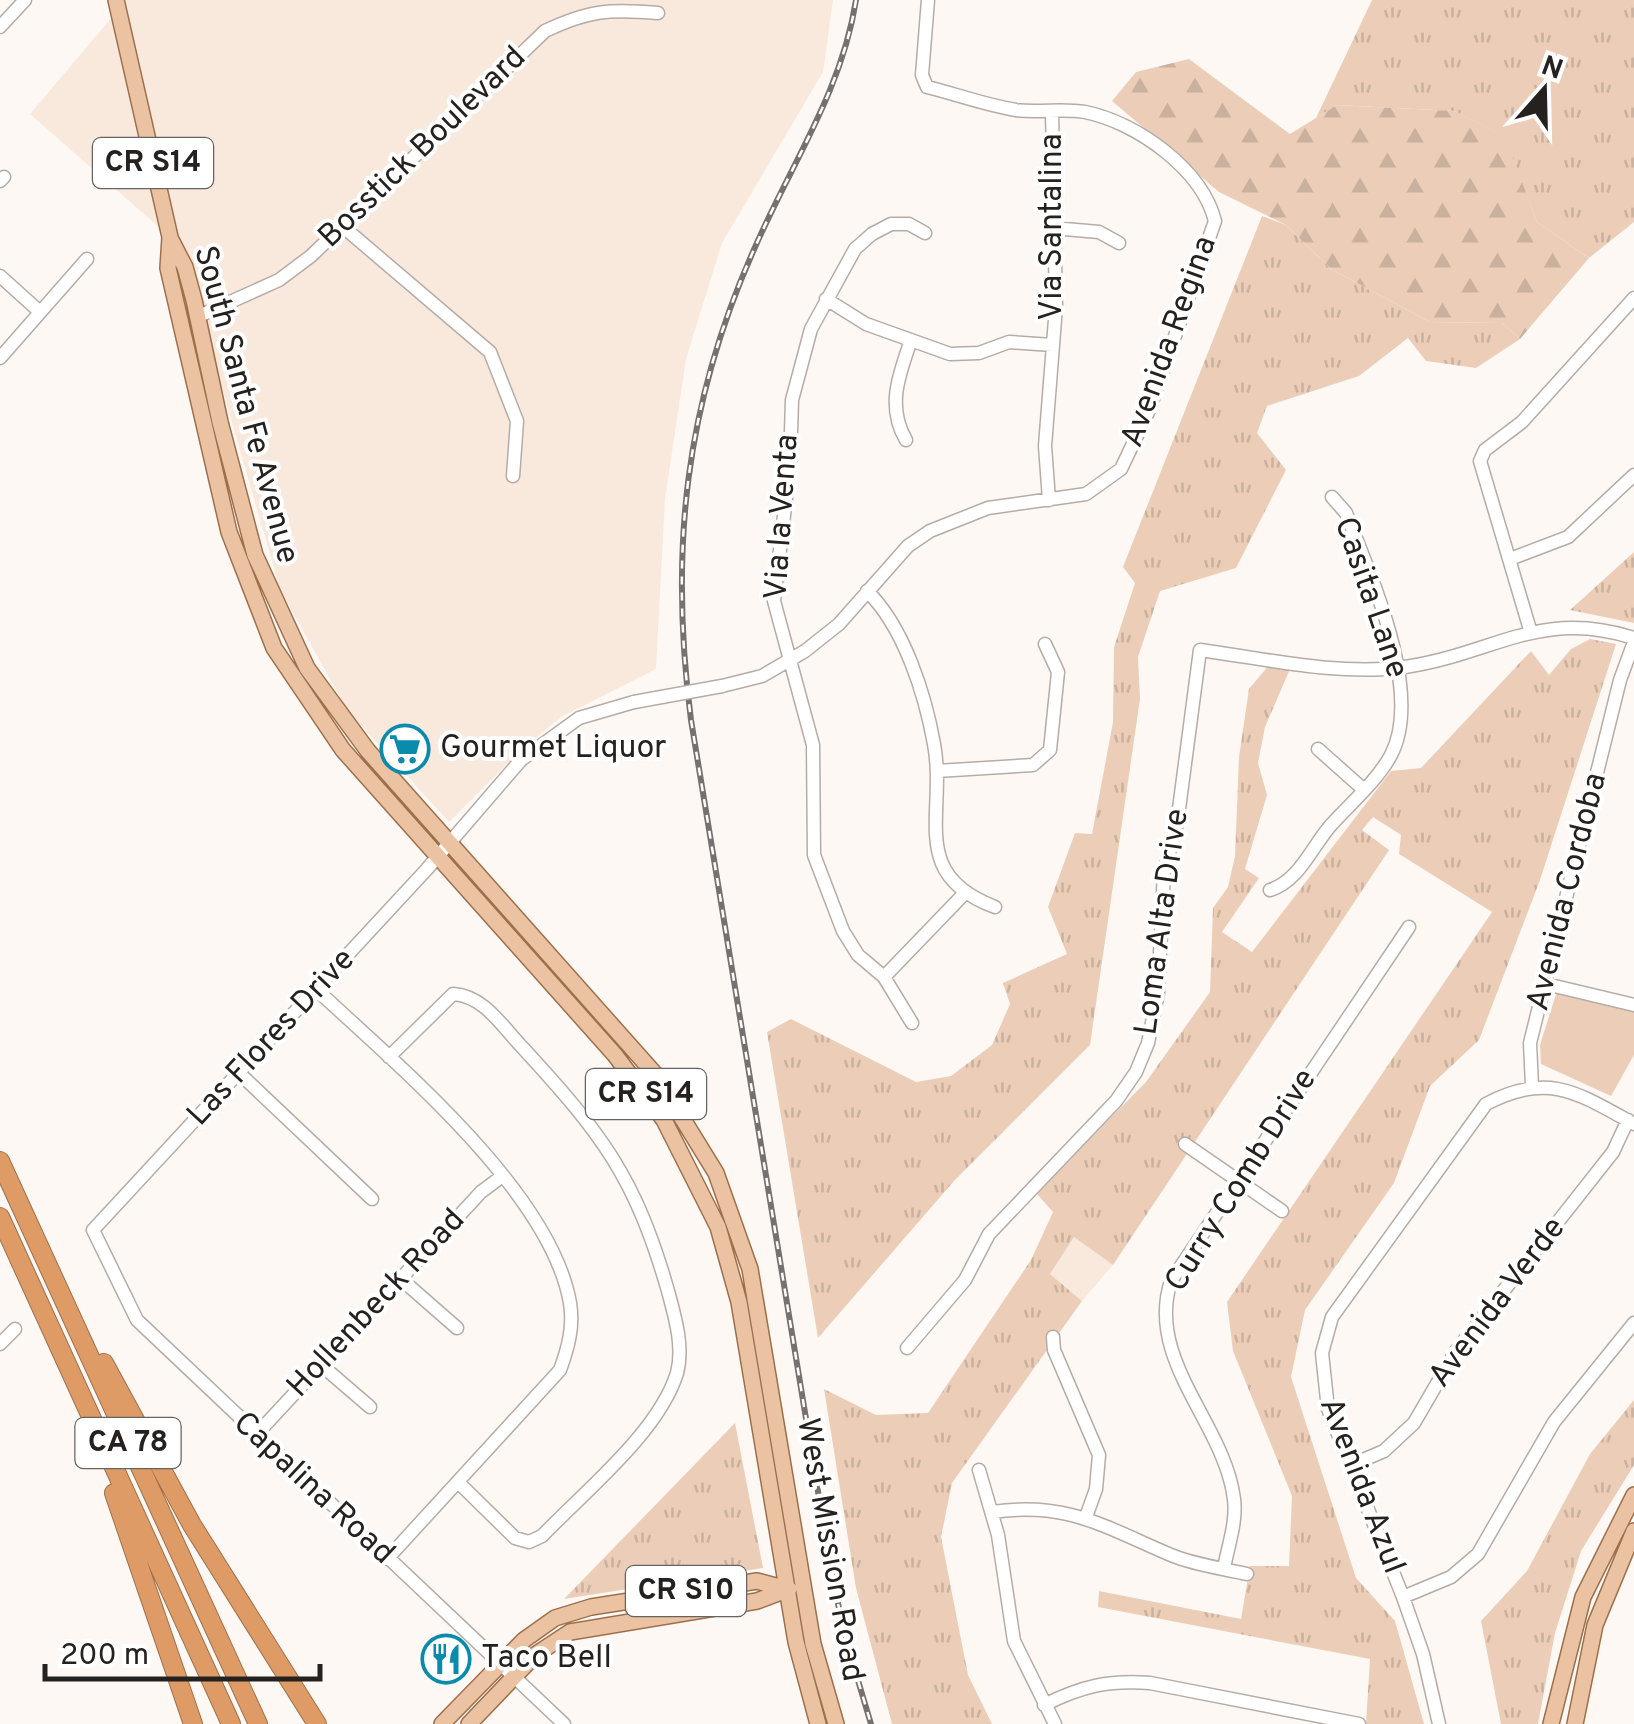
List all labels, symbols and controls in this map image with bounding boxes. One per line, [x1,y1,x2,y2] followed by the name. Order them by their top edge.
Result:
[311,39,535,257] street label: Bosstick Boulevard
[1494,40,1594,140] north arrow
[1536,49,1567,90] text: N
[1033,133,1073,321] street label: Via Santalina
[93,138,213,188] road number: CR S14
[1113,231,1227,453] street label: Avenida Regina
[183,242,307,568] street label: South Santa Fe Avenue
[757,433,809,601] street label: Via la Venta
[1324,512,1416,684] street label: Casita Lane
[379,723,431,775] supermarket icon: Gourmet Liquor
[440,729,667,769] place label: Gourmet Liquor
[1519,769,1617,1015] street label: Avenida Cordoba
[1127,806,1199,1038] street label: Loma Alta Drive
[180,941,364,1135] street label: Las Flores Drive
[1157,1062,1327,1300] street label: Curry Comb Drive
[586,1069,706,1119] road number: CR S14
[279,1201,475,1407] street label: Hollenbeck Road
[1421,1210,1575,1396] street label: Avenida Verde
[1309,1392,1413,1580] street label: Avenida Azul
[224,1404,402,1574] street label: Capalina Road
[786,1415,872,1685] street label: West Mission Road
[76,1418,180,1468] road number: CA 78
[626,1566,746,1616] road number: CR S10
[45,1619,320,1681] scale bar
[420,1633,472,1685] restaurant icon: Taco Bell
[60,1638,149,1675] text: 200 m
[481,1639,612,1679] place label: Taco Bell

